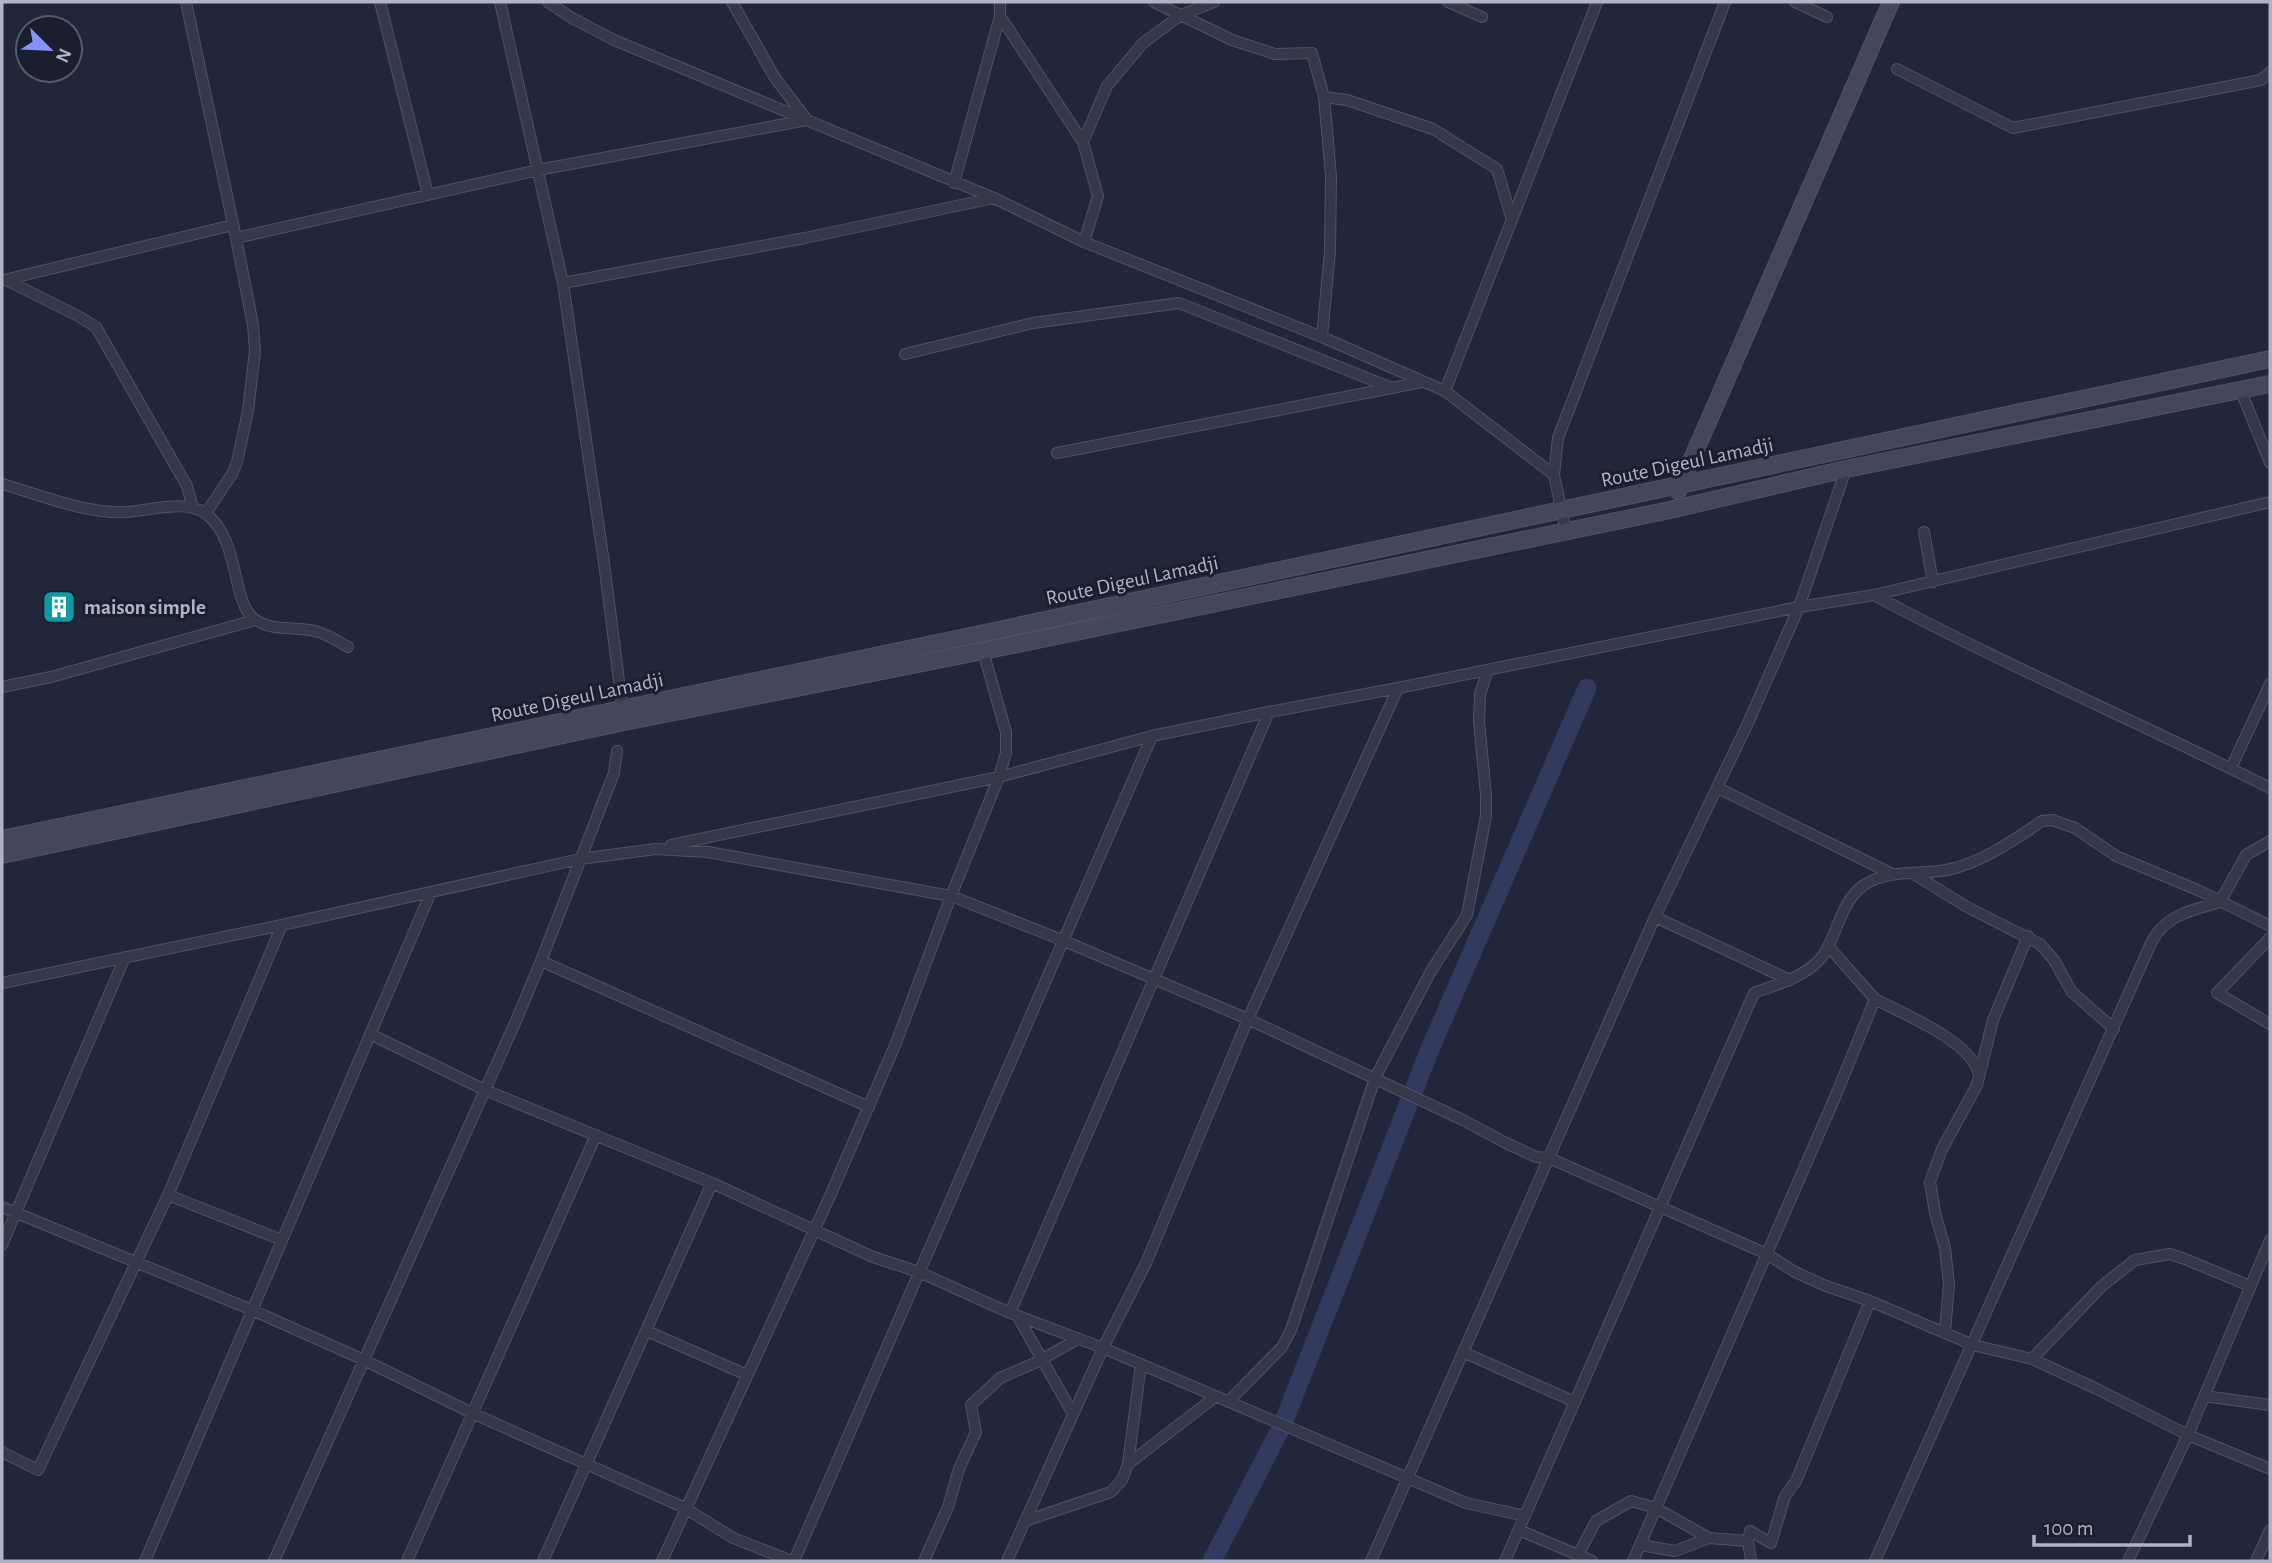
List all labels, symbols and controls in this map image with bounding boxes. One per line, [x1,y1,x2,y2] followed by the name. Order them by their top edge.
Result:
[14,14,84,84] north arrow
[52,45,75,65] text: N
[1599,434,1775,491] street label: Route Digeul Lamadji
[1044,552,1220,609] street label: Route Digeul Lamadji
[40,588,78,626] building icon: maison simple
[84,597,206,618] place label: maison simple
[489,669,665,726] street label: Route Digeul Lamadji
[2034,1504,2190,1548] scale bar
[2044,1518,2094,1539] text: 100 m

